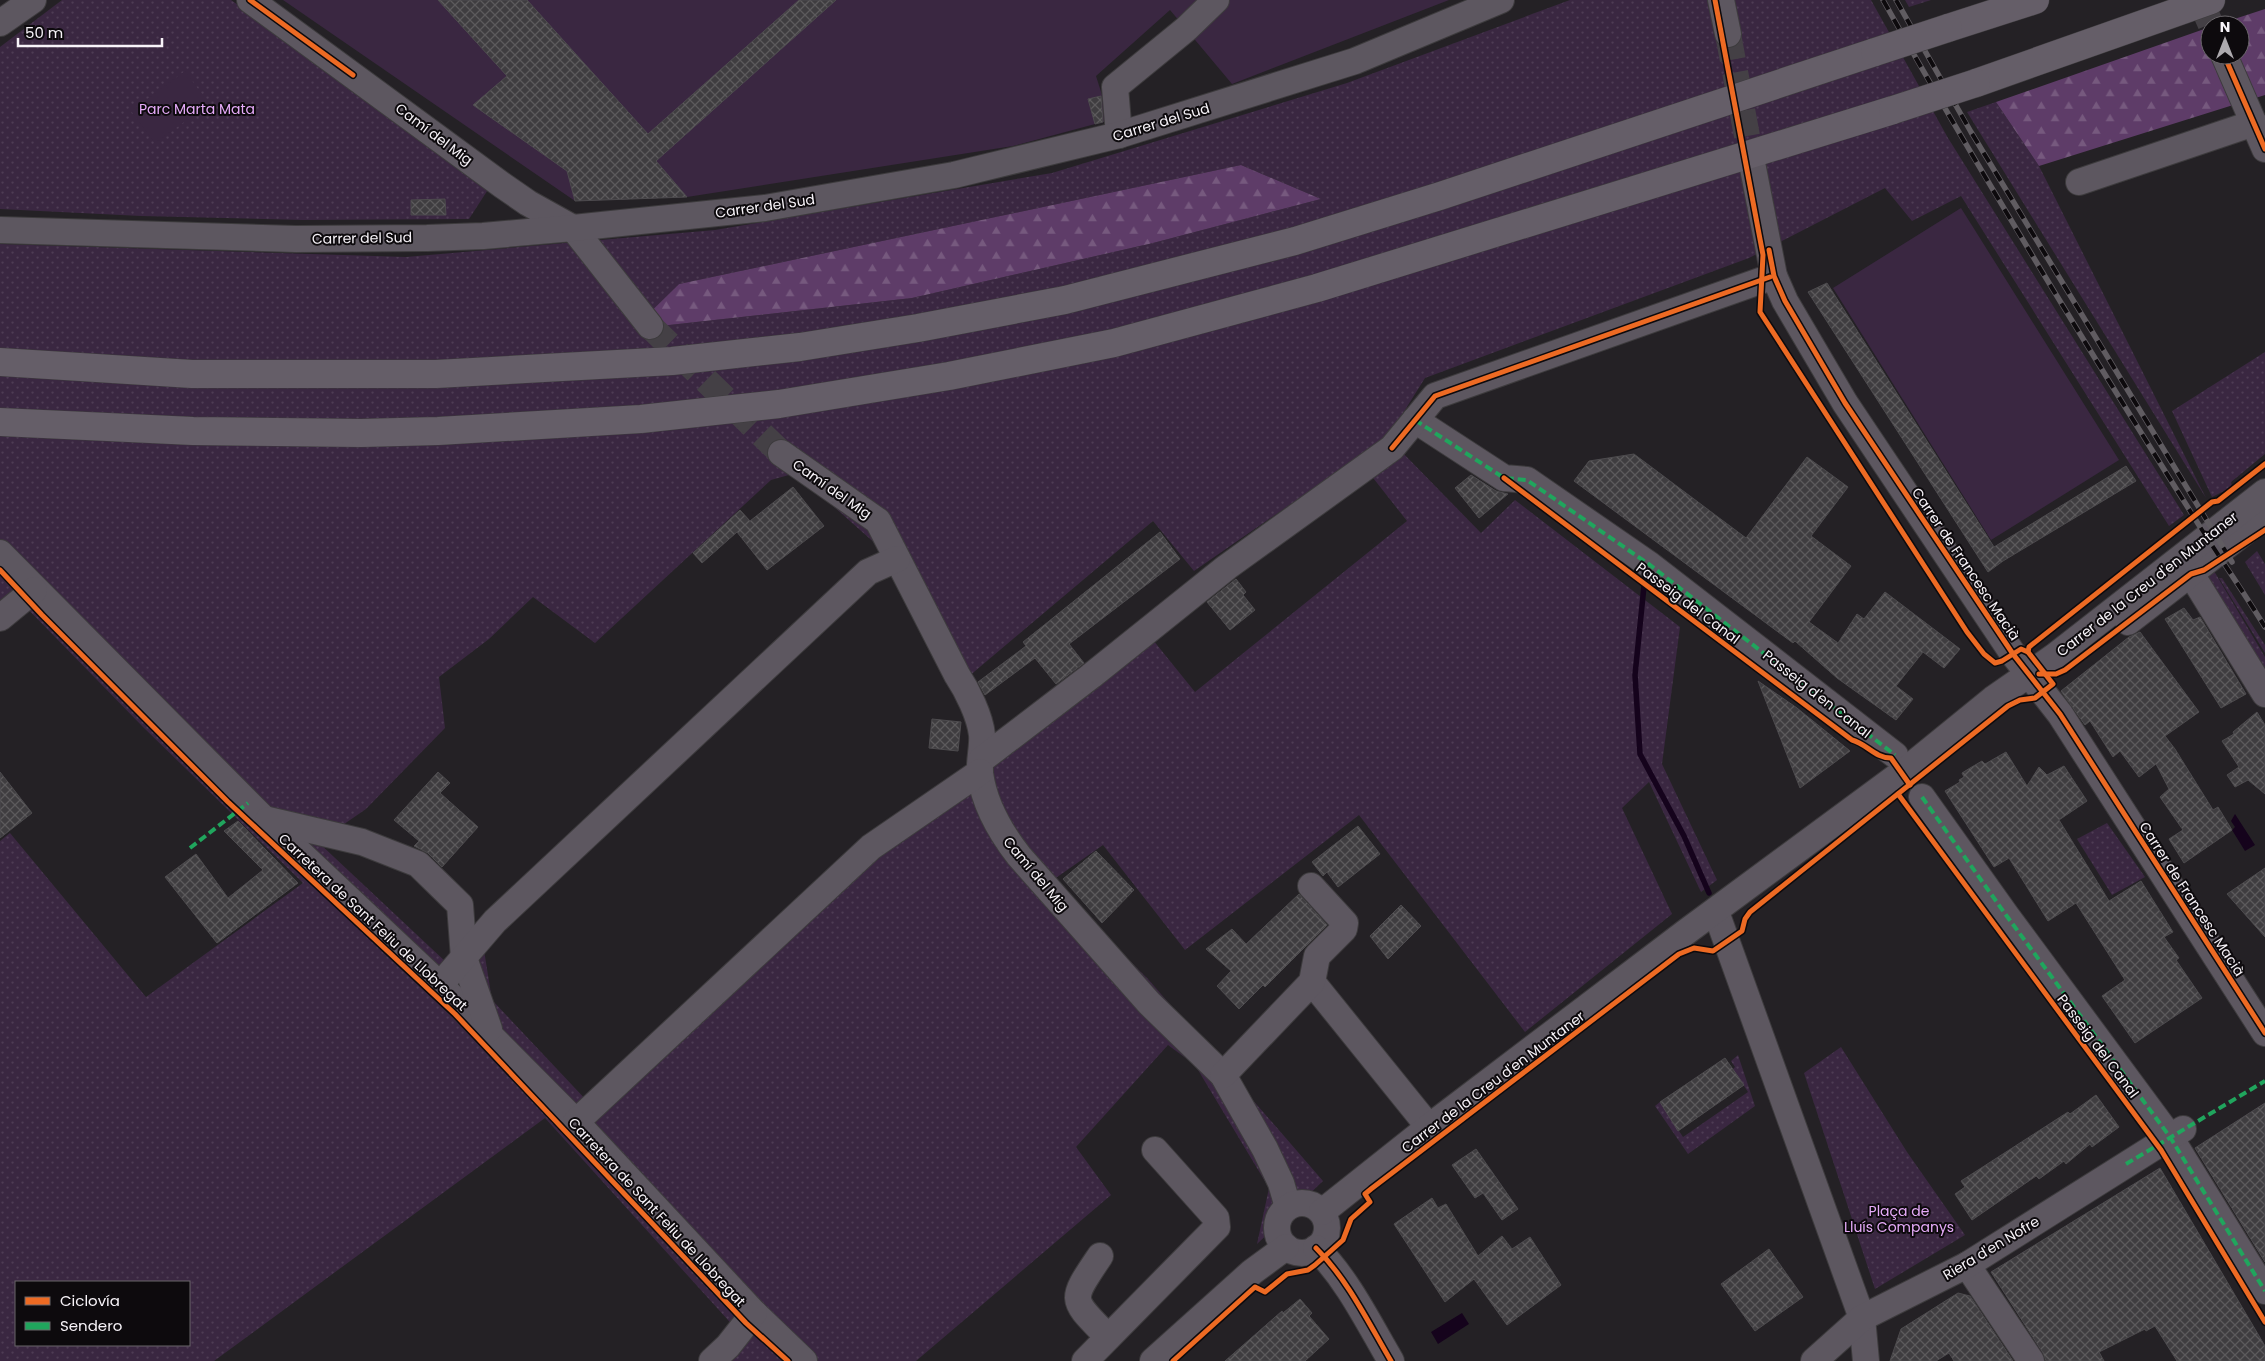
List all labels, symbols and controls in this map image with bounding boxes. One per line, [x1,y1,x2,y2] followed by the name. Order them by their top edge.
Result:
[18,15,161,47] scale bar
[2200,15,2250,65] north arrow
[2220,17,2230,37] text: N
[25,22,63,43] text: 50 m
[391,98,477,170] street label: Camí del Mig
[1110,98,1212,146] street label: Carrer del Sud
[139,99,255,119] park label: Parc Marta Mata
[714,189,816,223] street label: Carrer del Sud
[312,227,412,249] street label: Carrer del Sud
[789,454,875,524] street label: Camí del Mig
[1907,484,2025,644] street label: Carrer de Francesc Macià
[2052,507,2242,661] street label: Carrer de la Creu d'en Muntaner
[1632,557,1744,649] street label: Passeig del Canal
[1759,645,1875,743] street label: Passeig d'en Canal
[2134,818,2250,980] street label: Carrer de Francesc Macià
[274,829,472,1015] street label: Carretera de Sant Feliu de Llobregat
[999,832,1073,916] street label: Camí del Mig
[2052,990,2144,1102] street label: Passeig del Canal
[1397,1006,1589,1158] street label: Carrer de la Creu d'en Muntaner
[564,1113,750,1311] street label: Carretera de Sant Feliu de Llobregat
[1844,1201,1954,1237] park label: Plaça de Lluís Companys
[1939,1211,2043,1285] street label: Riera d'en Nofre
[15,1281,190,1346] legend
[60,1290,120,1311] text: Ciclovía
[60,1315,122,1336] text: Sendero

